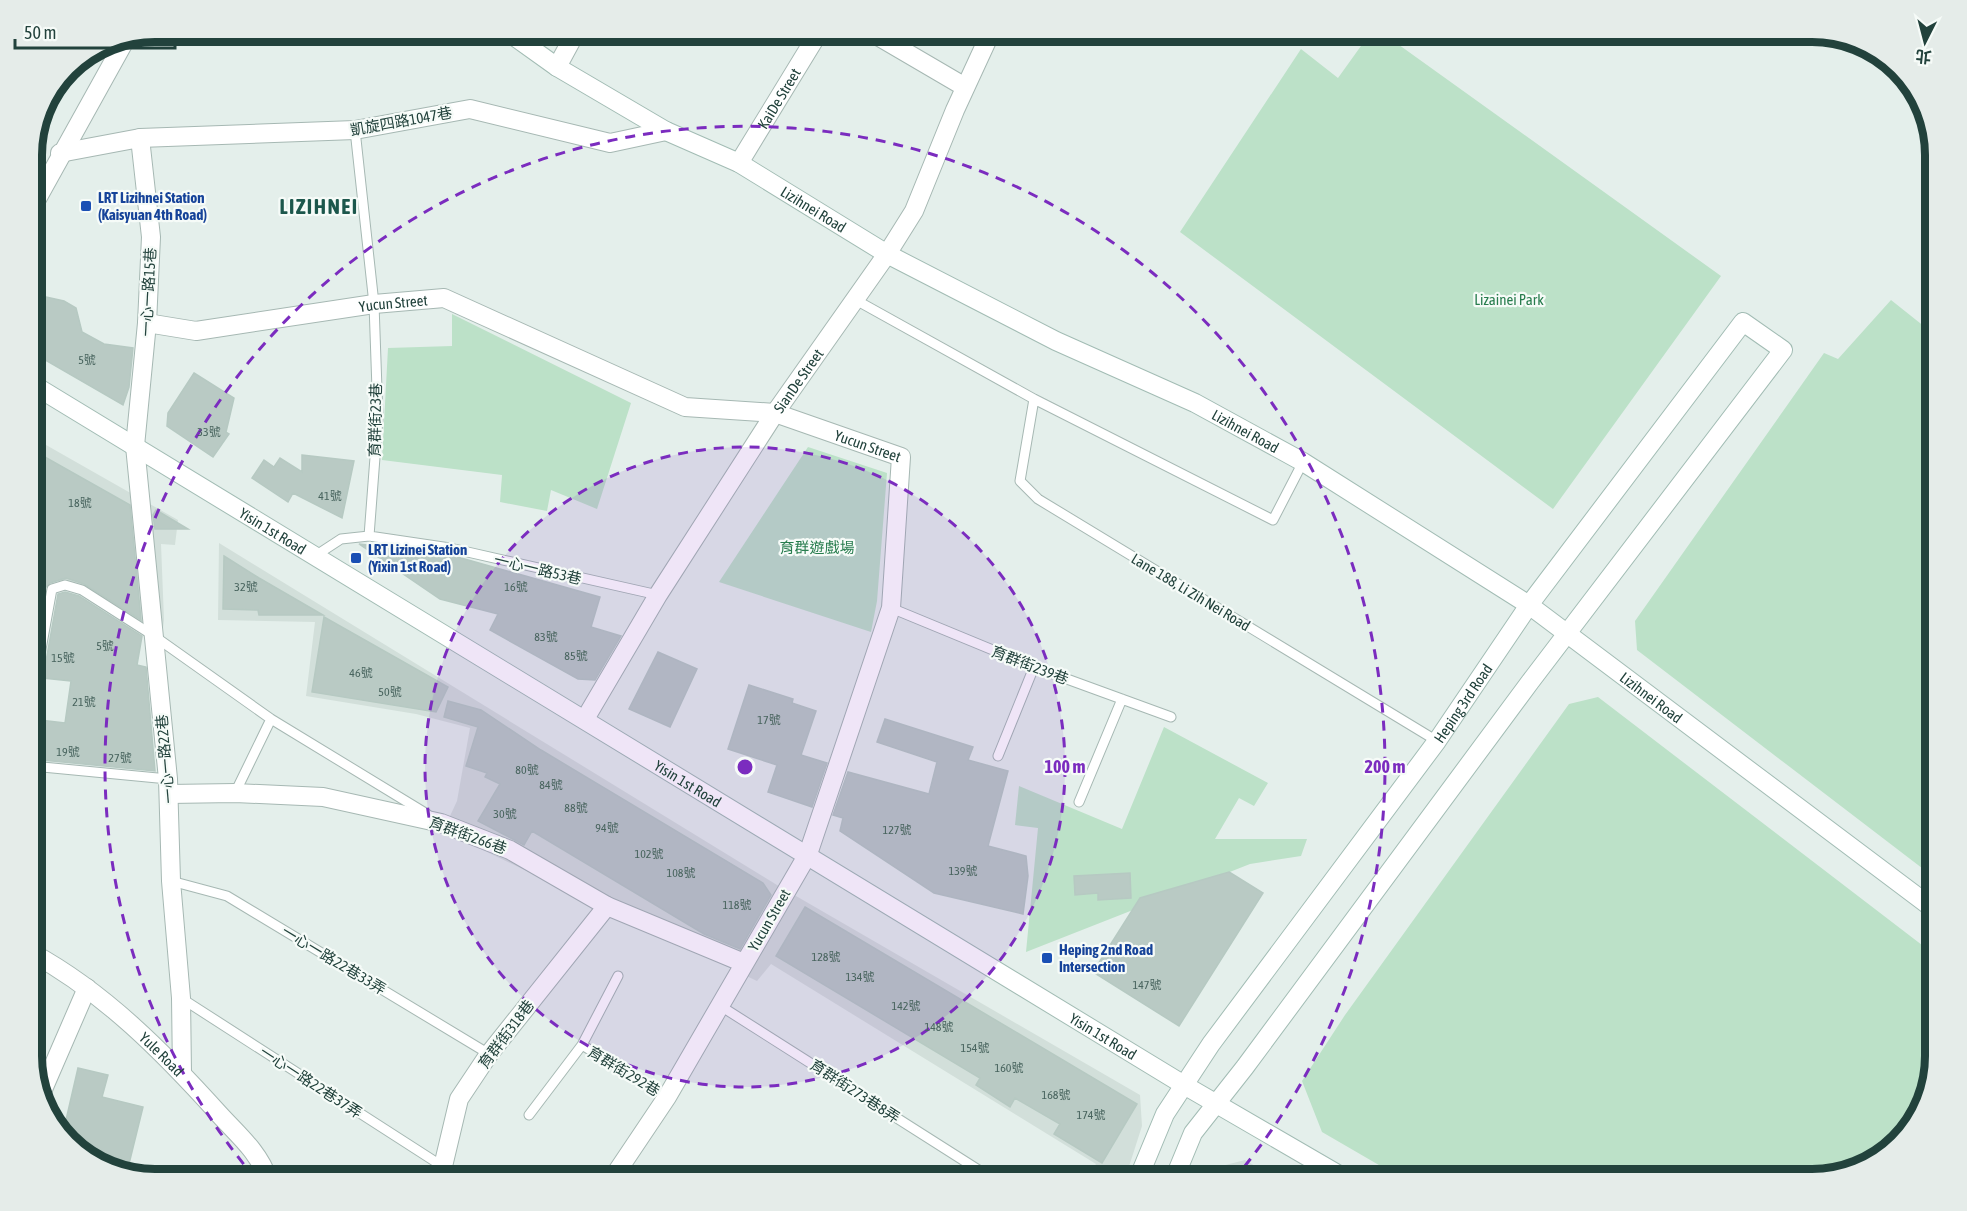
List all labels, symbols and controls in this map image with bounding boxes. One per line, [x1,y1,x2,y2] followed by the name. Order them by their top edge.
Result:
[15,12,176,50] scale bar
[1895,12,1955,72] north arrow
[24,22,56,43] text: 50 m
[1915,47,1932,67] text: 北
[754,65,804,131] street label: KaiDe Street
[349,104,453,138] street label: 凱旋四路1047巷
[778,182,850,235] street label: Lizihnei Road
[98,189,207,223] place label: LRT Lizihnei Station (Kaisyuan 4th Road)
[279,194,359,218] district label: LIZIHNEI
[79,199,93,213] marker: LRT Lizihnei Station (Kaisyuan 4th Road)
[137,247,159,337] street label: 一心一路15巷
[358,291,428,315] street label: Yucun Street
[1474,291,1544,308] park label: Lizainei Park
[770,345,826,416] street label: SianDe Street
[78,353,96,367] house number: 5號
[366,383,384,457] street label: 育群街23巷
[1209,406,1282,456] street label: Lizihnei Road
[197,425,221,439] house number: 33號
[832,426,903,465] street label: Yucun Street
[318,489,342,503] house number: 41號
[68,496,92,510] house number: 18號
[236,504,309,557] street label: Yisin 1st Road
[779,539,855,556] park label: 育群遊戲場
[368,541,467,575] place label: LRT Lizinei Station (Yixin 1st Road)
[1129,550,1253,634] street label: Lane 188, Li Zih Nei Road
[349,551,363,565] marker: LRT Lizinei Station (Yixin 1st Road)
[493,551,583,587] street label: 一心一路53巷
[234,580,258,594] house number: 32號
[504,580,528,594] house number: 16號
[534,630,558,644] house number: 83號
[96,639,114,653] house number: 5號
[989,643,1071,687] street label: 育群街239巷
[564,649,588,663] house number: 85號
[51,651,75,665] house number: 15號
[1430,660,1495,746] street label: Heping 3rd Road
[349,666,373,680] house number: 46號
[1617,668,1686,726] street label: Lizihnei Road
[378,685,402,699] house number: 50號
[72,695,96,709] house number: 21號
[757,713,781,727] house number: 17號
[153,714,177,804] street label: 一心一路22巷
[56,745,80,759] house number: 19號
[108,751,132,765] house number: 27號
[652,756,725,810] street label: Yisin 1st Road
[1045,756,1085,777] text: 100 m
[1365,756,1405,777] text: 200 m
[735,757,755,777] centre of rings
[515,763,539,777] house number: 80號
[539,778,563,792] house number: 84號
[564,801,588,815] house number: 88號
[493,807,517,821] house number: 30號
[427,813,509,857] street label: 育群街266巷
[595,821,619,835] house number: 94號
[883,823,911,837] house number: 127號
[635,847,663,861] house number: 102號
[949,864,977,878] house number: 139號
[667,866,695,880] house number: 108號
[744,886,794,954] street label: Yucun Street
[723,898,751,912] house number: 118號
[279,922,389,998] street label: 一心一路22巷33弄
[1059,941,1153,975] place label: Heping 2nd Road Intersection
[812,950,840,964] house number: 128號
[1040,951,1054,965] marker: Heping 2nd Road Intersection
[846,970,874,984] house number: 134號
[1133,978,1161,992] house number: 147號
[475,996,537,1072] street label: 育群街318巷
[892,999,920,1013] house number: 142號
[1067,1009,1140,1063] street label: Yisin 1st Road
[925,1020,953,1034] house number: 148號
[136,1028,188,1079] street label: Yule Road
[961,1041,989,1055] house number: 154號
[257,1043,365,1121] street label: 一心一路22巷37弄
[585,1043,663,1099] street label: 育群街292巷
[807,1056,903,1126] street label: 育群街273巷8弄
[995,1061,1023,1075] house number: 160號
[1042,1088,1070,1102] house number: 168號
[1077,1108,1105,1122] house number: 174號

